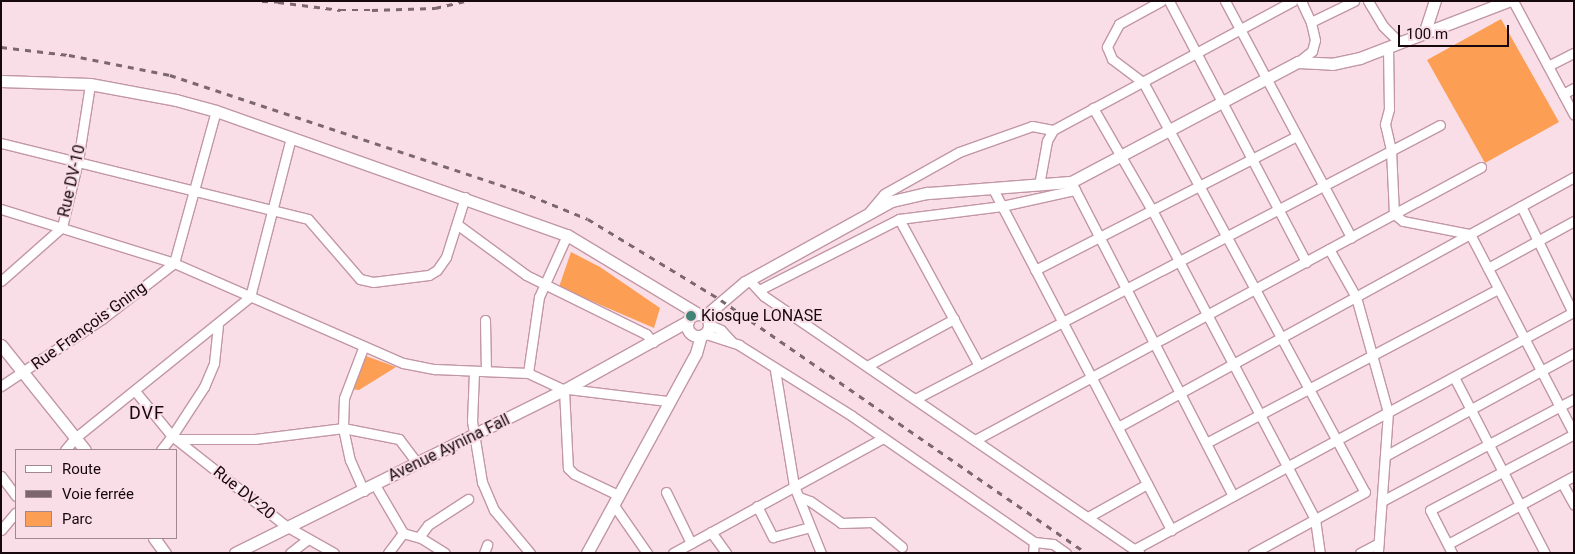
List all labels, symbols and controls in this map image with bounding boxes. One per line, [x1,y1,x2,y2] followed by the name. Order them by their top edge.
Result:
[1400,15,1511,47] scale bar
[1406,25,1448,43] text: 100 m
[54,143,90,219] street label: Rue DV-10
[28,278,150,374] street label: Rue François Gning
[701,306,822,326] place label: Kiosque LONASE
[685,310,697,322] marker: Kiosque LONASE
[129,402,165,424] district label: DVF
[385,410,513,486] street label: Avenue Aynina Fall
[15,449,178,539] legend
[62,460,101,478] text: Route
[209,462,279,524] street label: Rue DV-20
[62,485,134,503] text: Voie ferrée
[62,510,92,528] text: Parc

